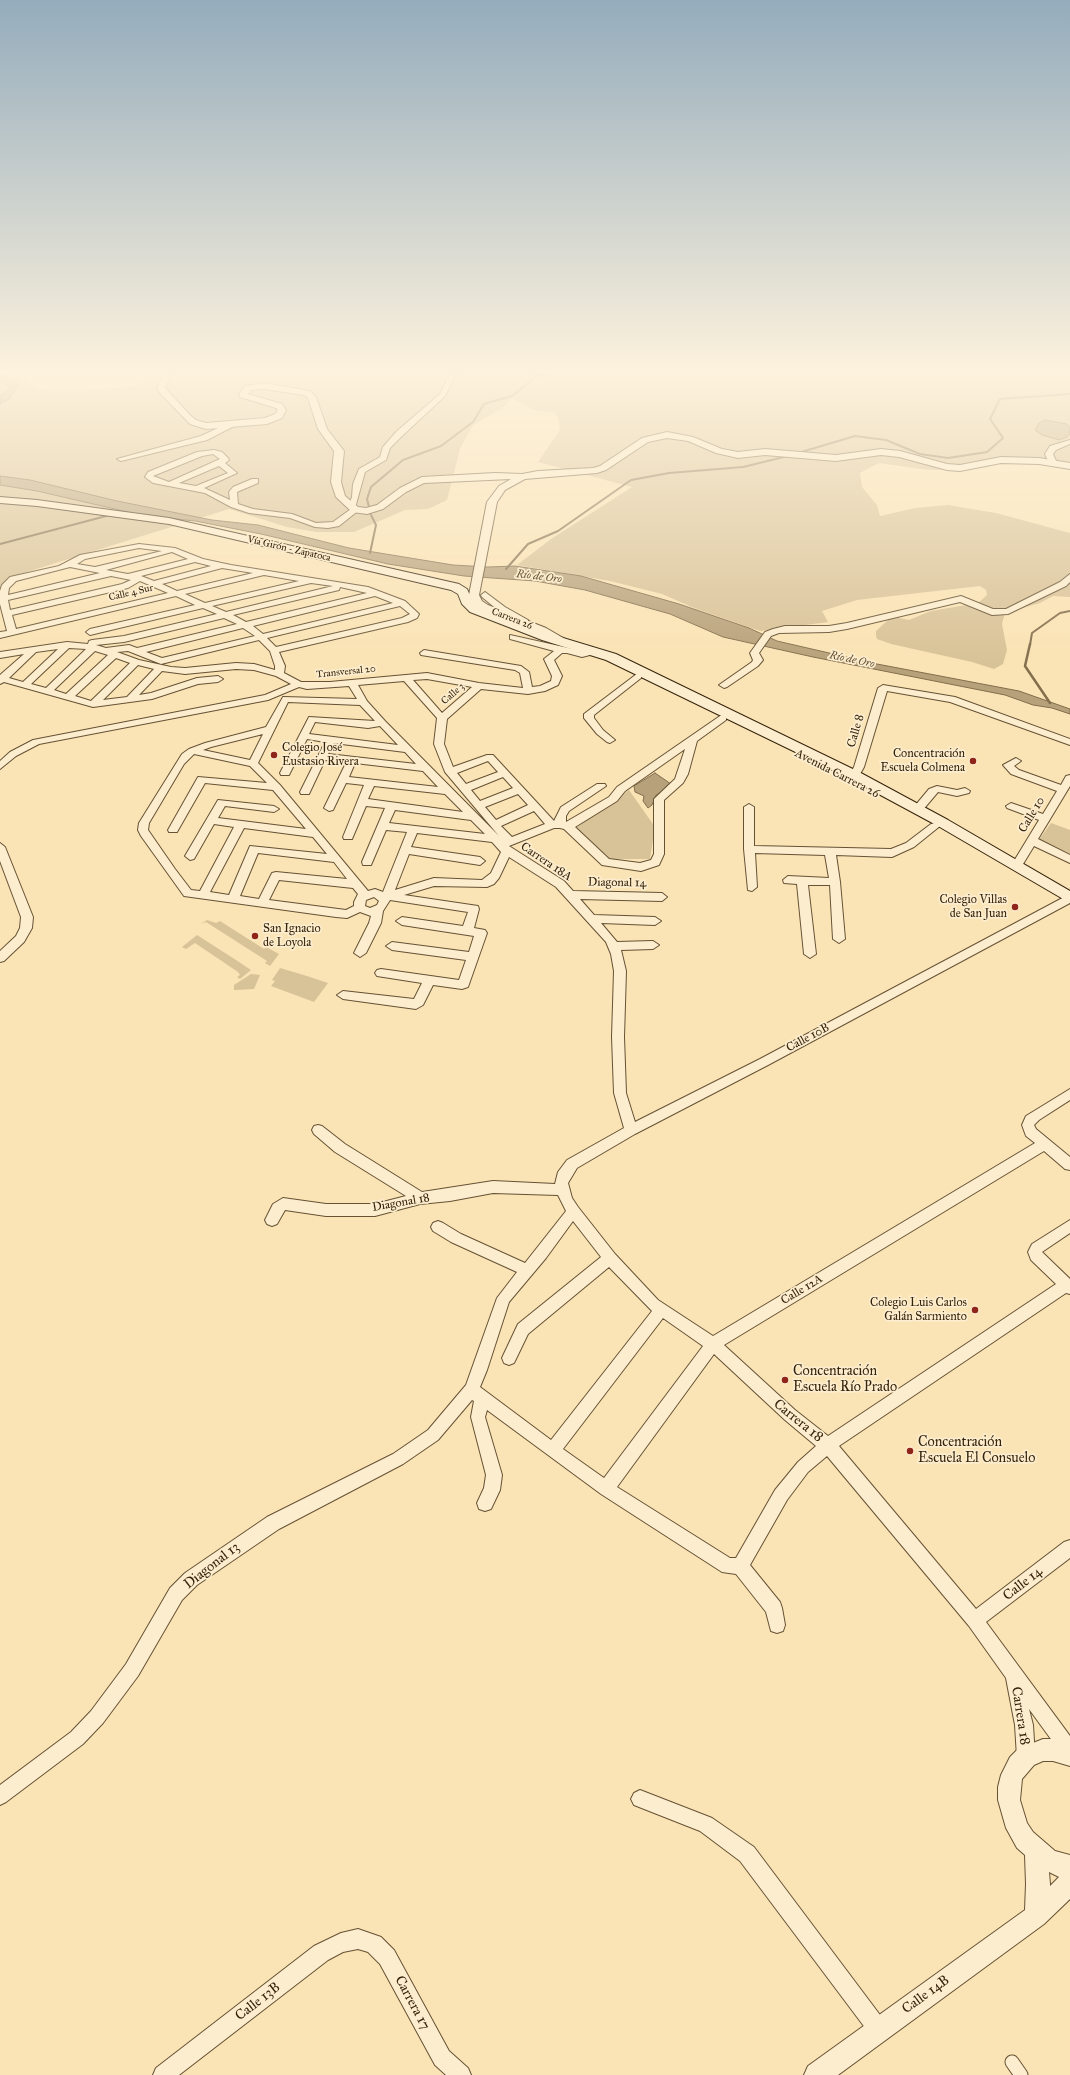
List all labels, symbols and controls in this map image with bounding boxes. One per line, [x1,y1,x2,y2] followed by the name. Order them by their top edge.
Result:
[246,534,332,564] street label: Vía Girón - Zapatoca
[515,568,563,586] water label: Río de Oro
[108,582,154,604] street label: Calle 4 Sur
[490,606,534,632] street label: Carrera 26
[828,649,876,671] water label: Río de Oro
[316,663,376,681] street label: Transversal 20
[439,681,467,707] street label: Calle 3
[844,713,868,749] street label: Calle 8
[282,741,359,769] place label: Colegio José Eustasio Rivera
[792,746,882,802] street label: Avenida Carrera 26
[881,747,965,775] place label: Concentración Escuela Colmena
[269,750,279,760] marker: Colegio José Eustasio Rivera
[968,756,978,766] marker: Concentración Escuela Colmena
[1016,795,1048,835] street label: Calle 10
[518,840,574,884] street label: Carrera 18A
[588,875,646,891] street label: Diagonal 14
[939,893,1007,921] place label: Colegio Villas de San Juan
[1010,902,1020,912] marker: Colegio Villas de San Juan
[263,922,321,950] place label: San Ignacio de Loyola
[250,931,260,941] marker: San Ignacio de Loyola
[784,1021,832,1055] street label: Calle 10B
[371,1191,431,1215] street label: Diagonal 18
[779,1272,825,1308] street label: Calle 12A
[870,1296,967,1324] place label: Colegio Luis Carlos Galán Sarmiento
[970,1305,980,1315] marker: Colegio Luis Carlos Galán Sarmiento
[793,1364,897,1396] place label: Concentración Escuela Río Prado
[780,1375,790,1385] marker: Concentración Escuela Río Prado
[770,1396,826,1446] street label: Carrera 18
[918,1435,1035,1468] place label: Concentración Escuela El Consuelo
[905,1446,915,1456] marker: Concentración Escuela El Consuelo
[181,1539,243,1593] street label: Diagonal 13
[1000,1563,1046,1605] street label: Calle 14
[1007,1686,1033,1746] street label: Carrera 18
[899,1972,953,2018] street label: Calle 14B
[391,1973,433,2033] street label: Carrera 17
[232,1979,284,2025] street label: Calle 13B

